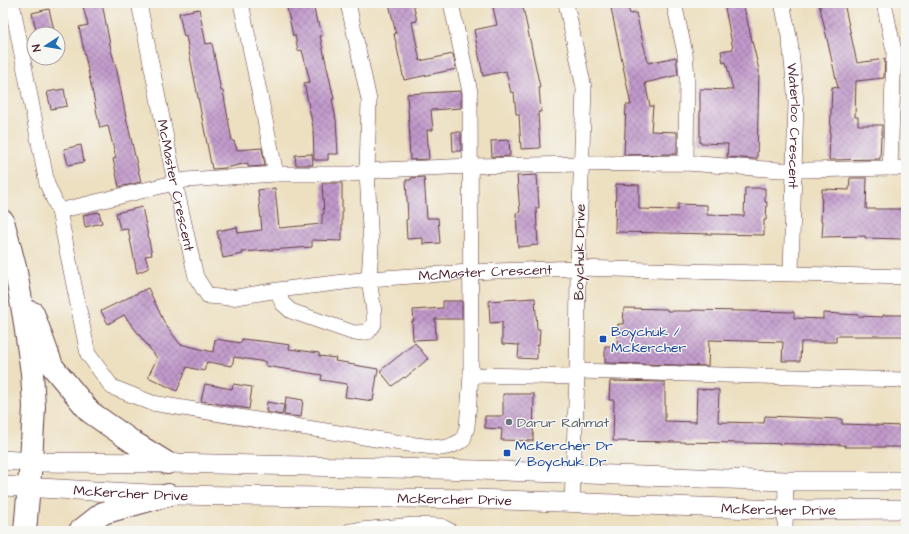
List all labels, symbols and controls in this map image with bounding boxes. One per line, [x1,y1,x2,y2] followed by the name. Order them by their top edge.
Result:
[26,26,66,66] north arrow
[29,43,45,53] text: N
[781,62,805,190] street label: Waterloo Crescent
[152,118,199,254] street label: McMaster Crescent
[569,203,591,300] street label: Boychuk Drive
[418,260,553,287] street label: McMaster Crescent
[611,322,687,358] place label: Boychuk / McKercher
[598,334,608,344] marker: Boychuk / McKercher
[517,413,609,433] place label: Darur Rahmat
[504,417,514,427] marker: Darur Rahmat
[515,436,613,472] place label: McKercher Dr / Boychuk Dr
[502,448,512,458] marker: McKercher Dr / Boychuk Dr
[73,481,189,506] street label: McKercher Drive
[397,489,513,511] street label: McKercher Drive
[721,499,836,521] street label: McKercher Drive

